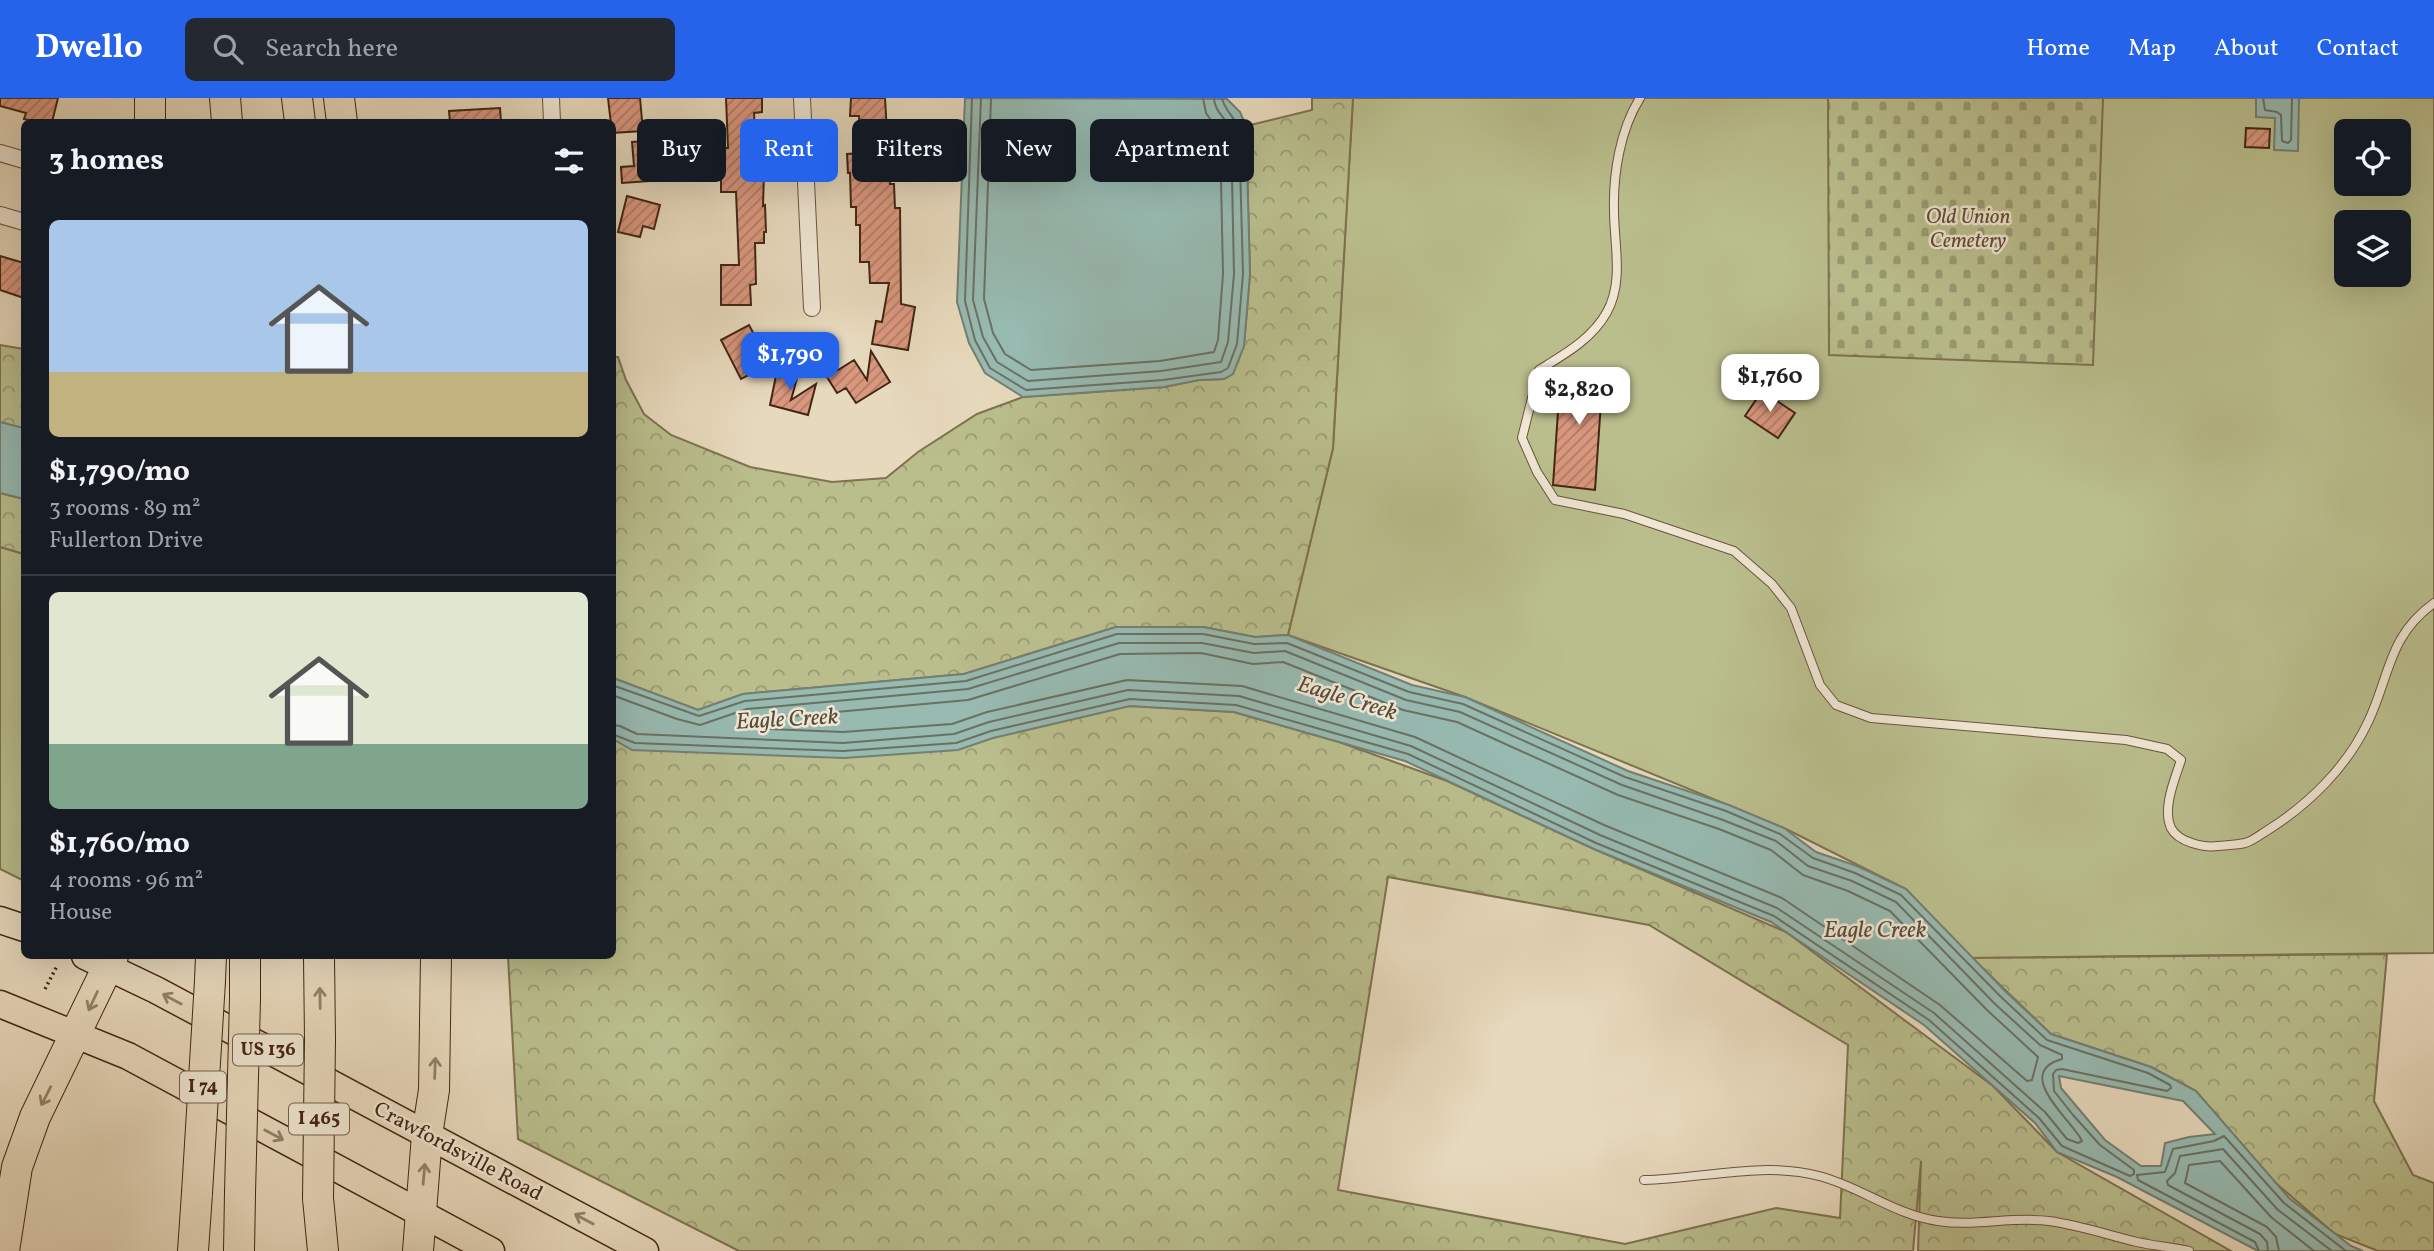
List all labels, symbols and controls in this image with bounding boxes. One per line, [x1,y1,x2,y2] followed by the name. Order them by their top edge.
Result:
[185,18,675,81] search box
[35,26,143,72] text: Dwello
[209,30,247,68] icon: search
[265,31,398,67] text: Search here
[2026,32,2090,66] text: Home
[2128,32,2176,66] text: Map
[2214,32,2279,66] text: About
[2317,32,2399,66] text: Contact
[637,119,726,182] chip: Buy
[740,119,838,182] chip: Rent
[852,119,967,182] chip: Filters
[981,119,1076,182] chip: New
[1090,119,1254,182] chip: Apartment
[2334,119,2411,287] map controls
[2334,119,2411,196] button: locate
[49,140,164,182] text: 3 homes
[550,142,588,180] icon: filters
[1926,203,2010,256] park label: Old Union Cemetery
[2334,210,2411,287] button: layers
[256,266,382,392] icon: home
[733,332,847,392] pin: $1,790
[757,339,823,371] text: $1,790
[1713,354,1827,414] pin: $1,760
[1737,361,1803,393] text: $1,760
[1522,368,1636,427] pin: $2,820
[1544,374,1614,406] text: $2,820
[49,451,190,493] text: $1,790/mo
[49,493,201,525] text: 3 rooms · 89 m²
[49,525,203,557] text: Fullerton Drive
[256,638,382,764] icon: home
[1293,669,1401,729] water label: Eagle Creek
[735,701,839,739] water label: Eagle Creek
[49,823,190,865] text: $1,760/mo
[49,865,203,897] text: 4 rooms · 96 m²
[49,897,112,929] text: House
[1824,915,1927,947] water label: Eagle Creek
[313,986,327,1009] one-way arrow
[85,990,99,1011] one-way arrow
[163,992,183,1006] one-way arrow
[233,1034,303,1066] road number: US 136
[429,1056,442,1079] one-way arrow
[180,1071,226,1102] road number: I 74
[38,1085,52,1106] one-way arrow
[368,1095,548,1209] street label: Crawfordsville Road
[289,1104,349,1134] road number: I 465
[263,1129,284,1142] one-way arrow
[418,1164,431,1186] one-way arrow
[575,1212,595,1226] one-way arrow

